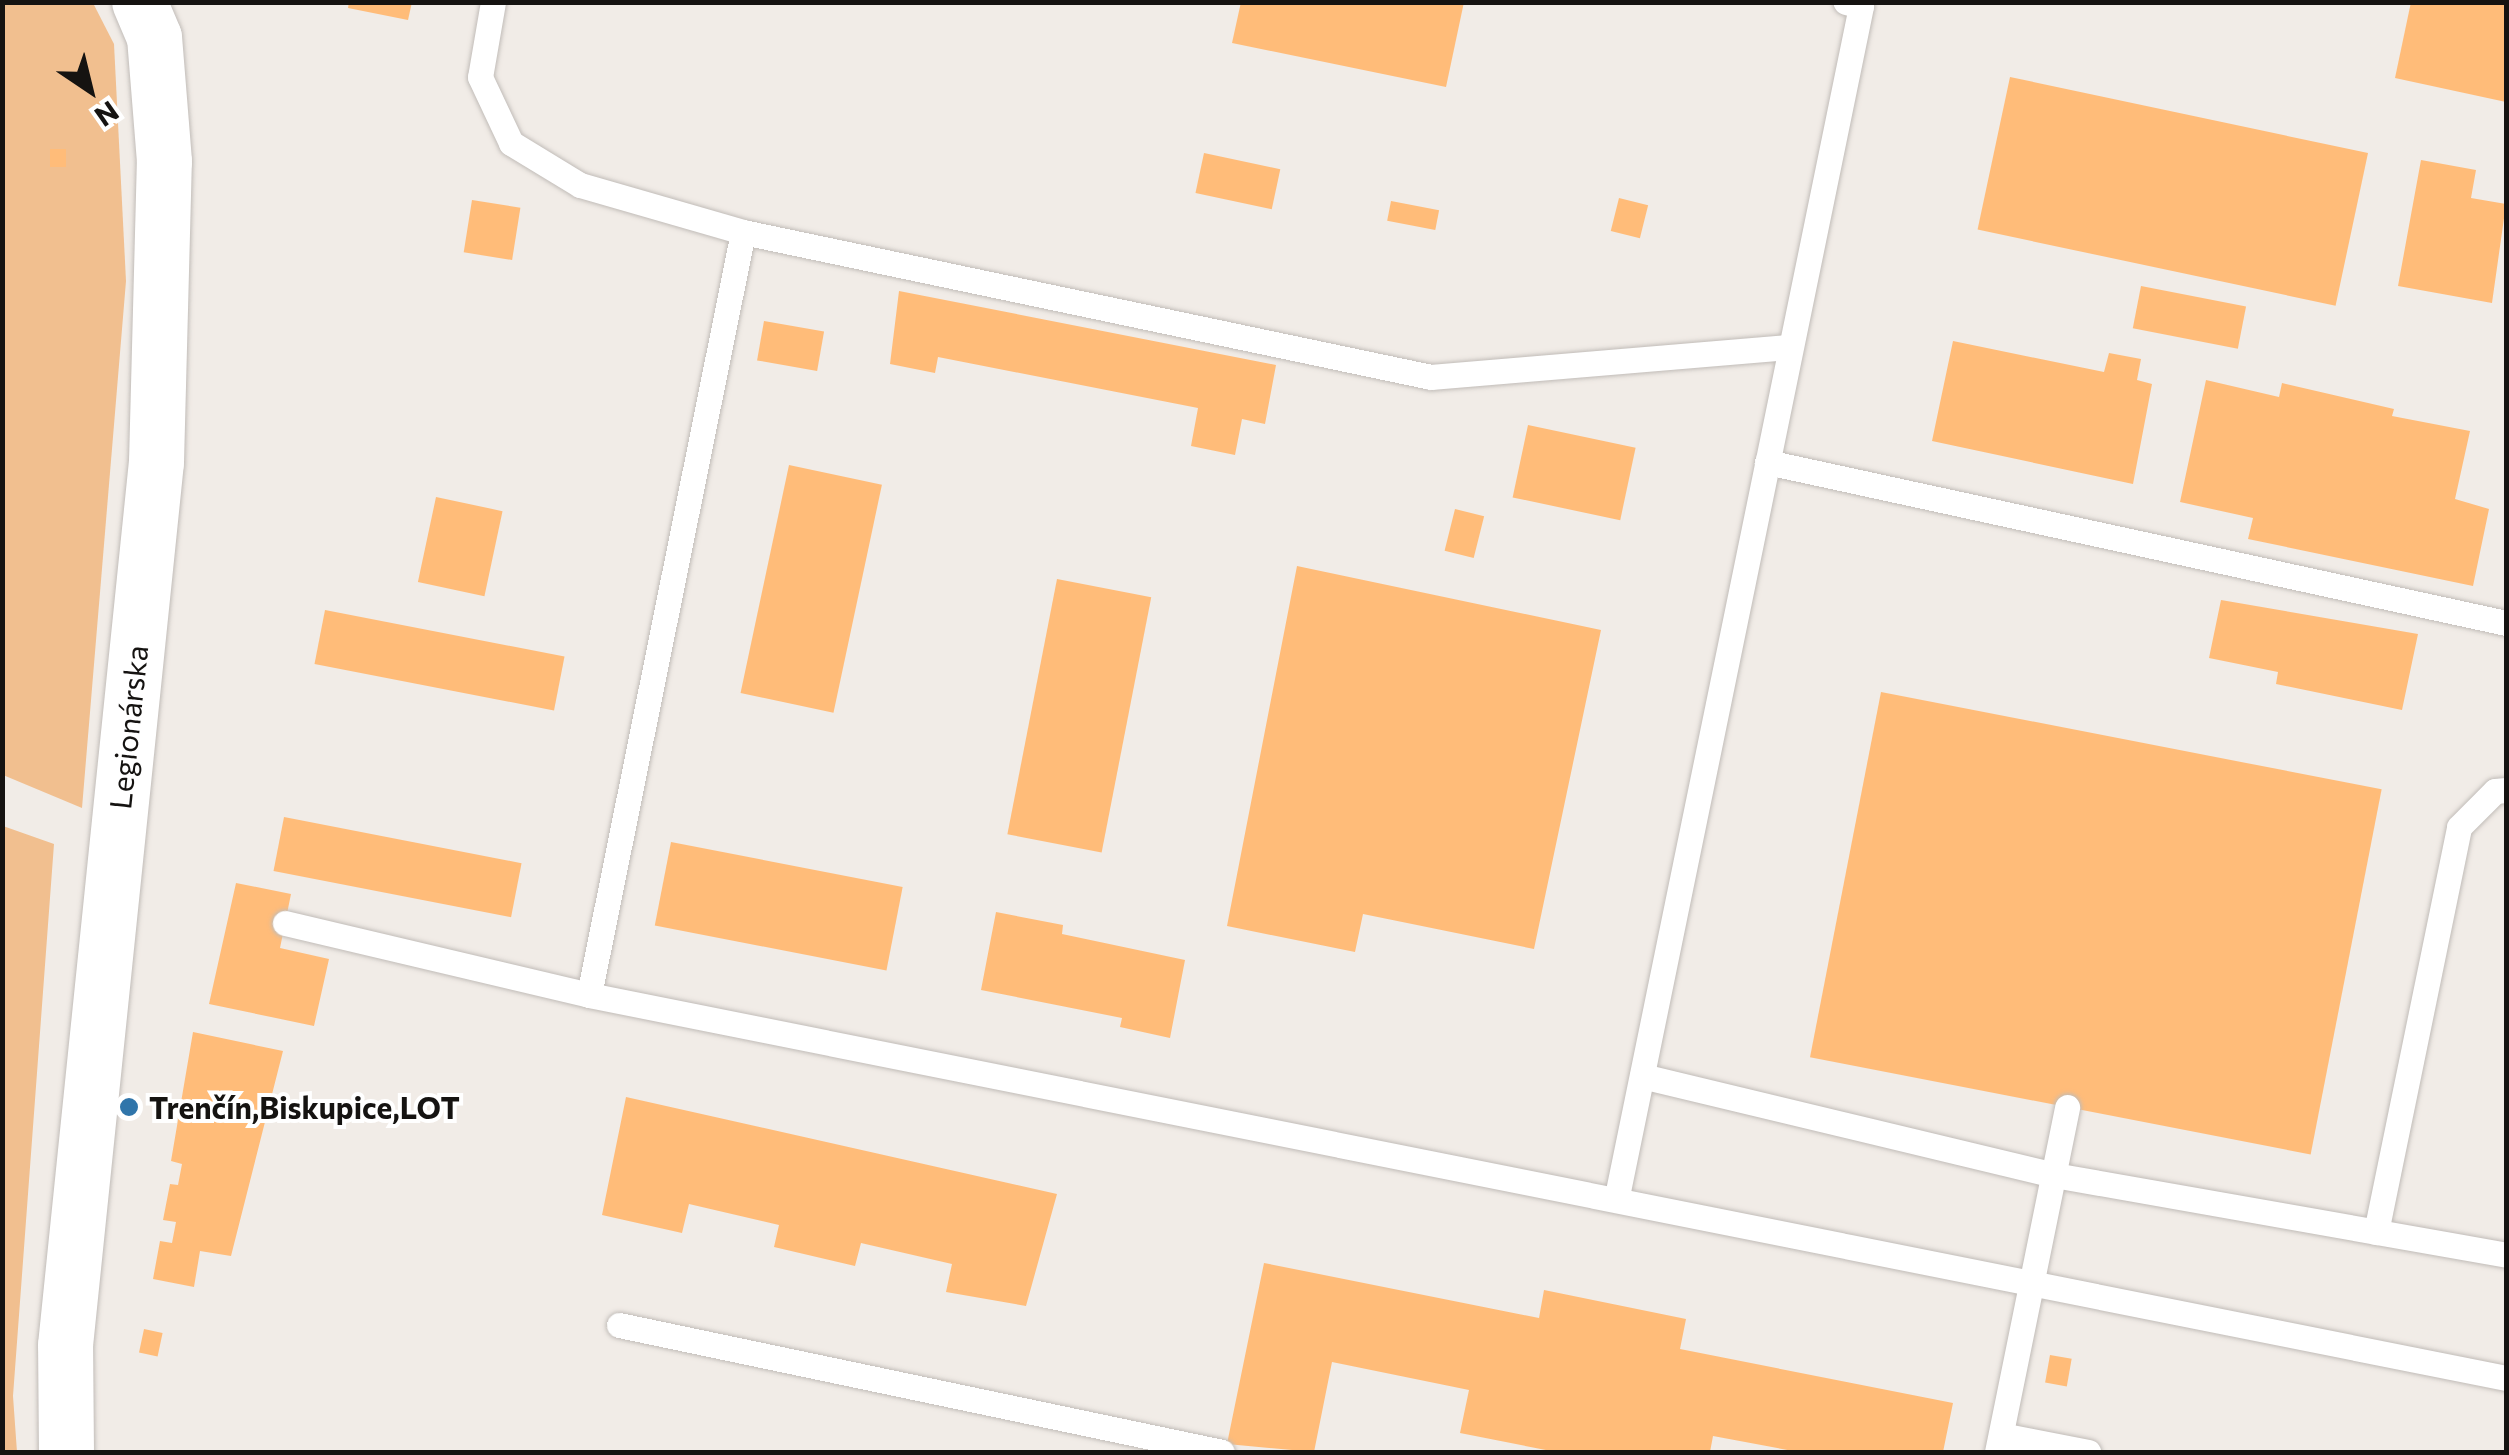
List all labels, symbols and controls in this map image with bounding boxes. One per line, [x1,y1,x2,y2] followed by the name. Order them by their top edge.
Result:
[40,40,140,140] north arrow
[89,95,126,135] text: N
[101,643,155,811] street label: Legionárska
[149,1089,460,1125] place label: Trenčín,Biskupice,LOT
[118,1096,140,1118] marker: Trenčín,Biskupice,LOT

